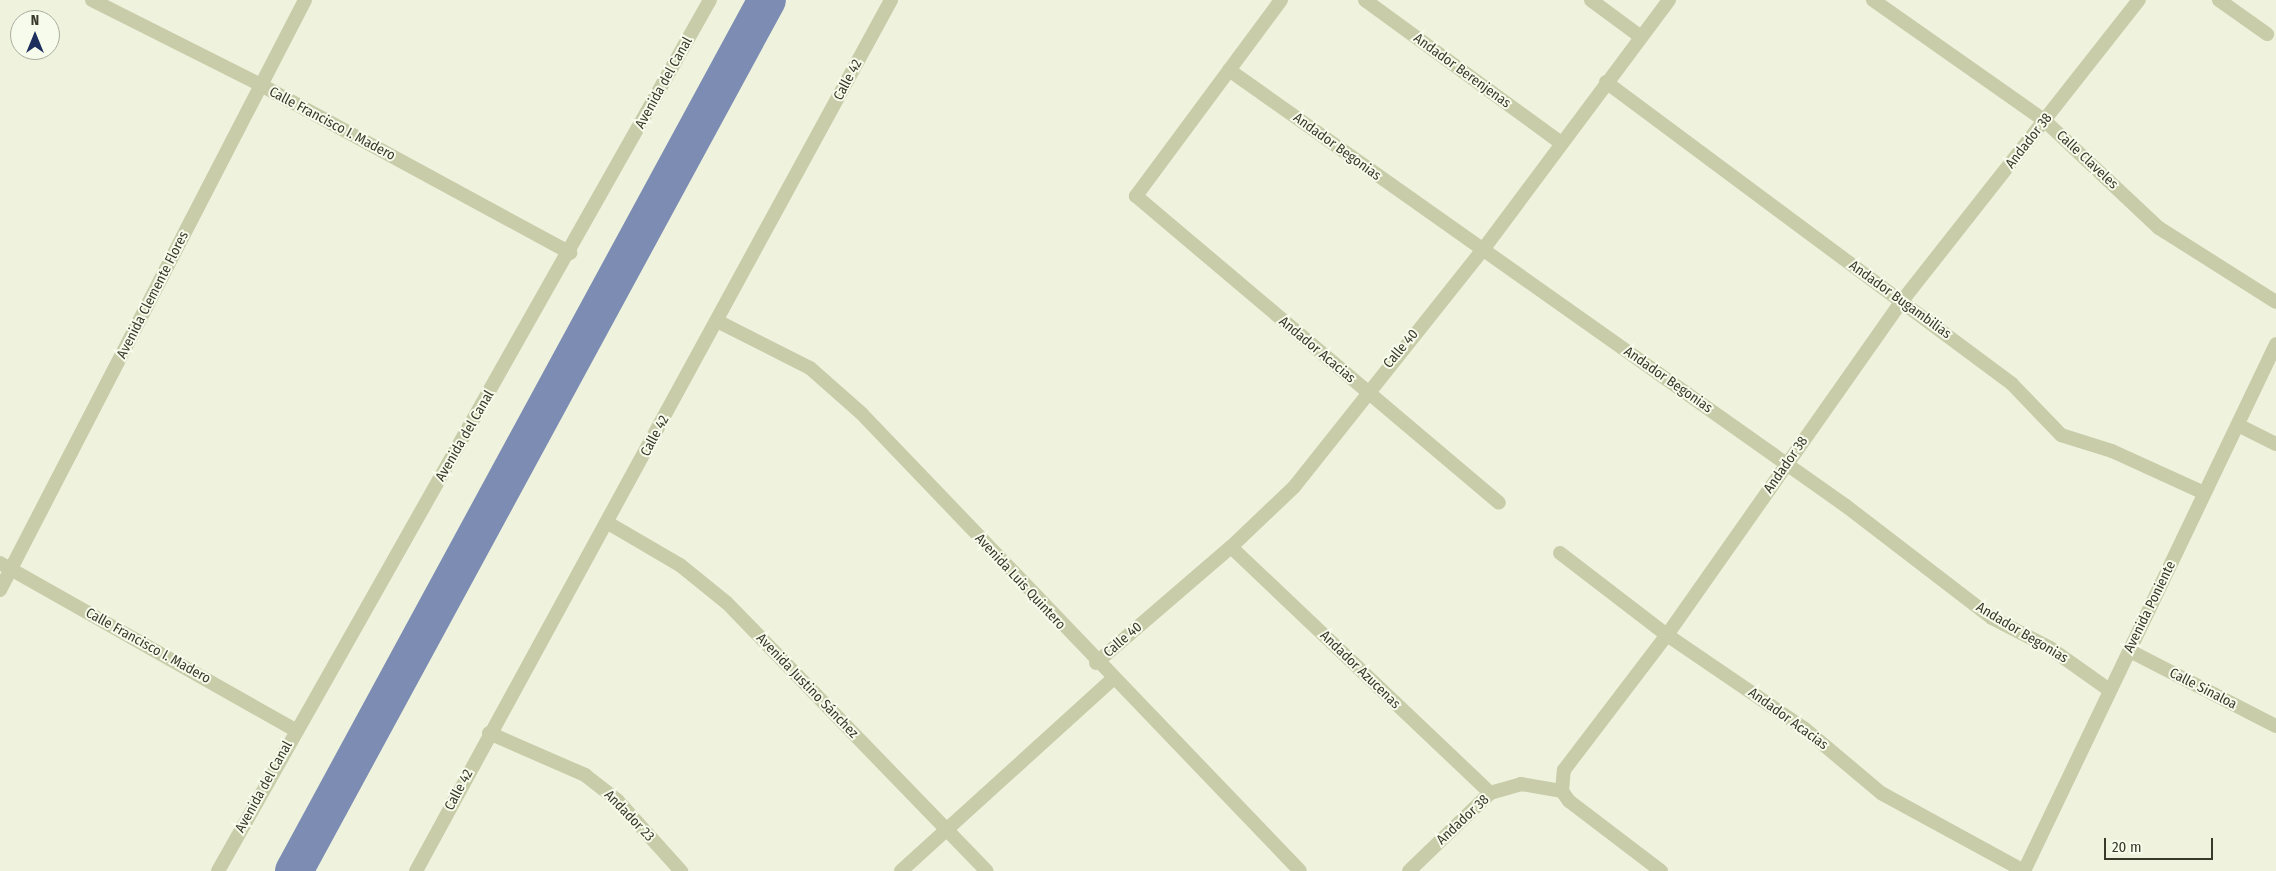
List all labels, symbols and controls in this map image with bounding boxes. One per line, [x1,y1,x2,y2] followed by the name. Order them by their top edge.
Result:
[10,10,60,60] north arrow
[31,12,39,29] text: N
[1410,30,1514,112] street label: Andador Berenjenas
[632,34,696,132] street label: Avenida del Canal
[830,57,866,103] street label: Calle 42
[266,84,398,164] street label: Calle Francisco I. Madero
[1290,110,1384,184] street label: Andador Begonias
[2002,110,2056,172] street label: Andador 38
[2053,127,2121,193] street label: Calle Claveles
[114,229,192,361] street label: Avenida Clemente Flores
[1846,257,1954,343] street label: Andador Bugambilias
[1275,313,1359,387] street label: Andador Acacias
[1380,326,1422,372] street label: Calle 40
[1621,343,1715,417] street label: Andador Begonias
[432,388,498,484] street label: Avenida del Canal
[637,413,673,459] street label: Calle 42
[1760,433,1812,497] street label: Andador 38
[971,530,1069,634] street label: Avenida Luis Quintero
[2121,558,2179,656] street label: Avenida Poniente
[1973,599,2071,667] street label: Andador Begonias
[83,605,213,687] street label: Calle Francisco I. Madero
[1100,619,1146,661] street label: Calle 40
[1316,627,1404,713] street label: Andador Azucenas
[753,630,861,742] street label: Avenida Justino Sánchez
[2166,665,2240,713] street label: Calle Sinaloa
[1745,684,1831,754] street label: Andador Acacias
[232,738,296,836] street label: Avenida del Canal
[441,767,477,813] street label: Calle 42
[601,787,657,845] street label: Andador 23
[1433,792,1493,848] street label: Andador 38
[2106,828,2215,860] scale bar
[2112,838,2142,856] text: 20 m

